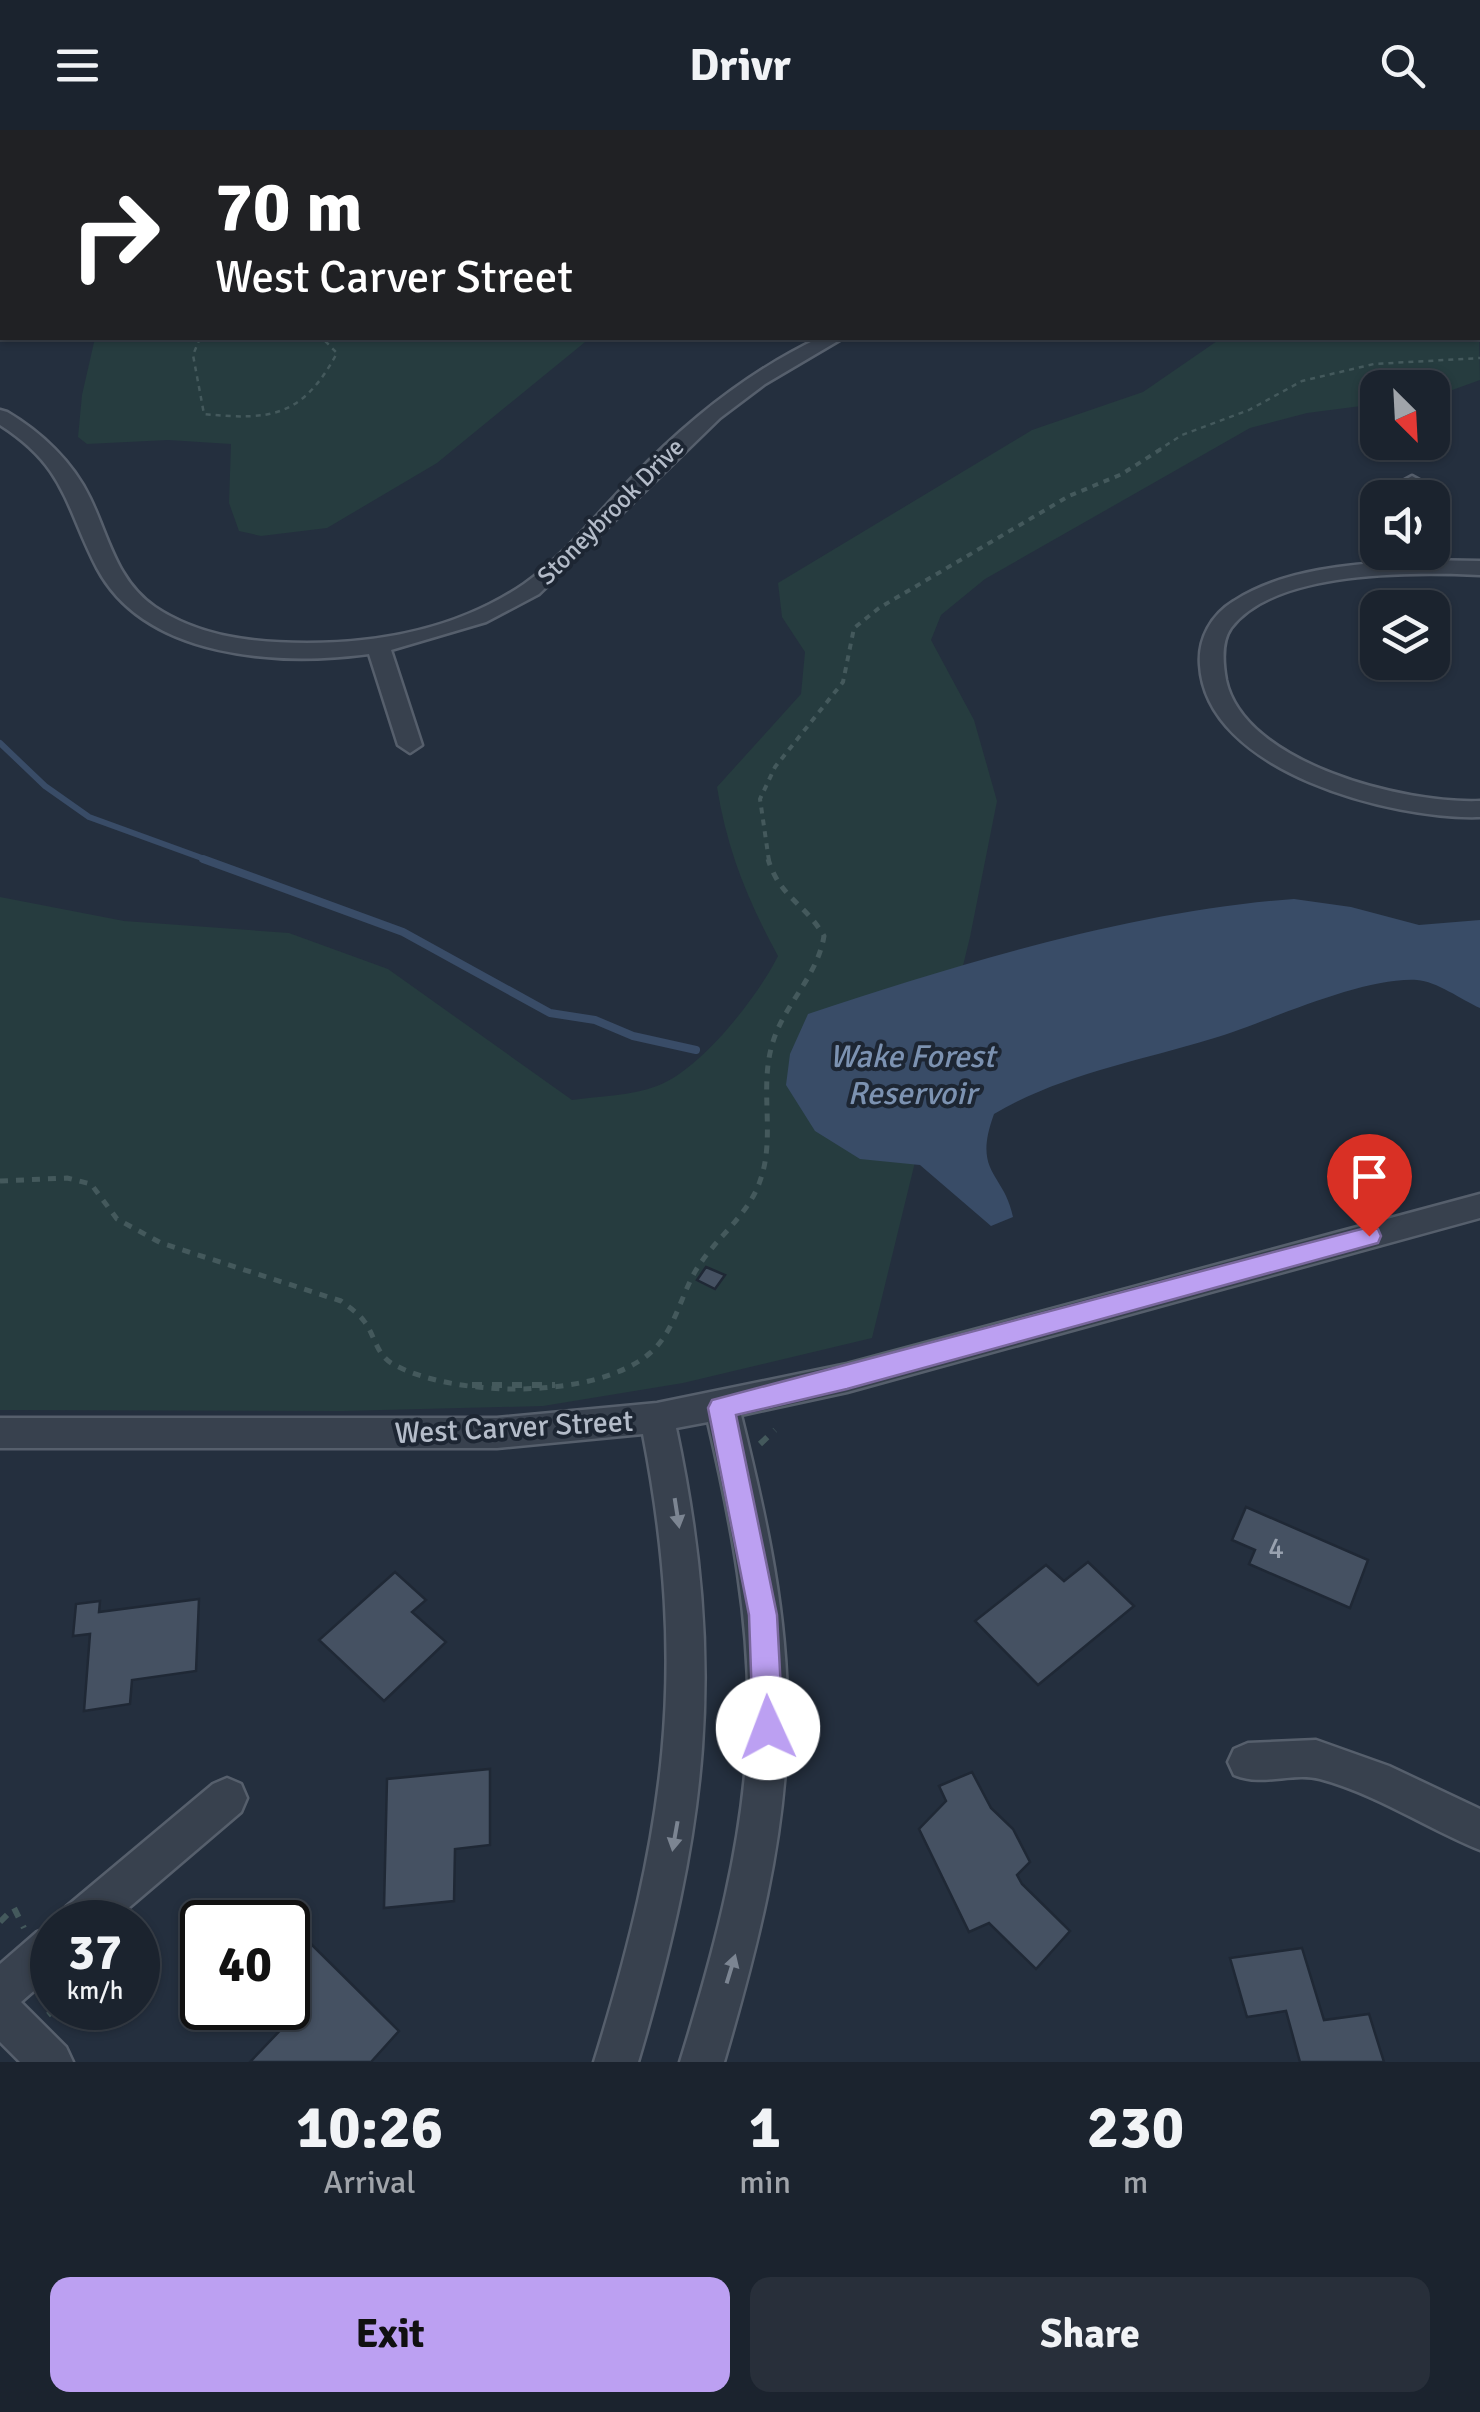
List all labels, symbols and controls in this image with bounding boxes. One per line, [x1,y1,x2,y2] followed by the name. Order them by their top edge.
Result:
[50,38,105,93] icon: menu
[689,38,791,93] text: Drivr
[1375,38,1430,93] icon: search
[215,164,363,250] text: 70 m
[50,170,180,300] icon: right
[215,250,573,305] text: West Carver Street
[1360,370,1450,460] north arrow
[1360,370,1450,680] map controls
[531,432,690,591] street label: Stoneybrook Drive
[1360,480,1450,570] button: sound
[1360,590,1450,680] button: layers
[829,1037,999,1113] water label: Wake Forest Reservoir
[1327,1134,1412,1237] pin
[1342,1149,1397,1204] icon: arrive
[394,1403,634,1452] street label: West Carver Street
[670,1498,685,1530] one-way arrow
[1268,1530,1284,1567] house number: 4
[716,1676,820,1780] position arrow
[667,1821,682,1853] one-way arrow
[180,1900,310,2030] speed limit sign: 40
[68,1922,122,1984] text: 37
[724,1954,739,1984] one-way arrow
[67,1975,123,2006] text: km/h
[296,2091,443,2165] text: 10:26
[749,2091,781,2165] text: 1
[1087,2091,1184,2165] text: 230
[324,2163,416,2202] text: Arrival
[739,2163,791,2202] text: min
[1123,2163,1148,2202] text: m
[50,2277,730,2392] button: Exit
[750,2277,1430,2392] button: Share

